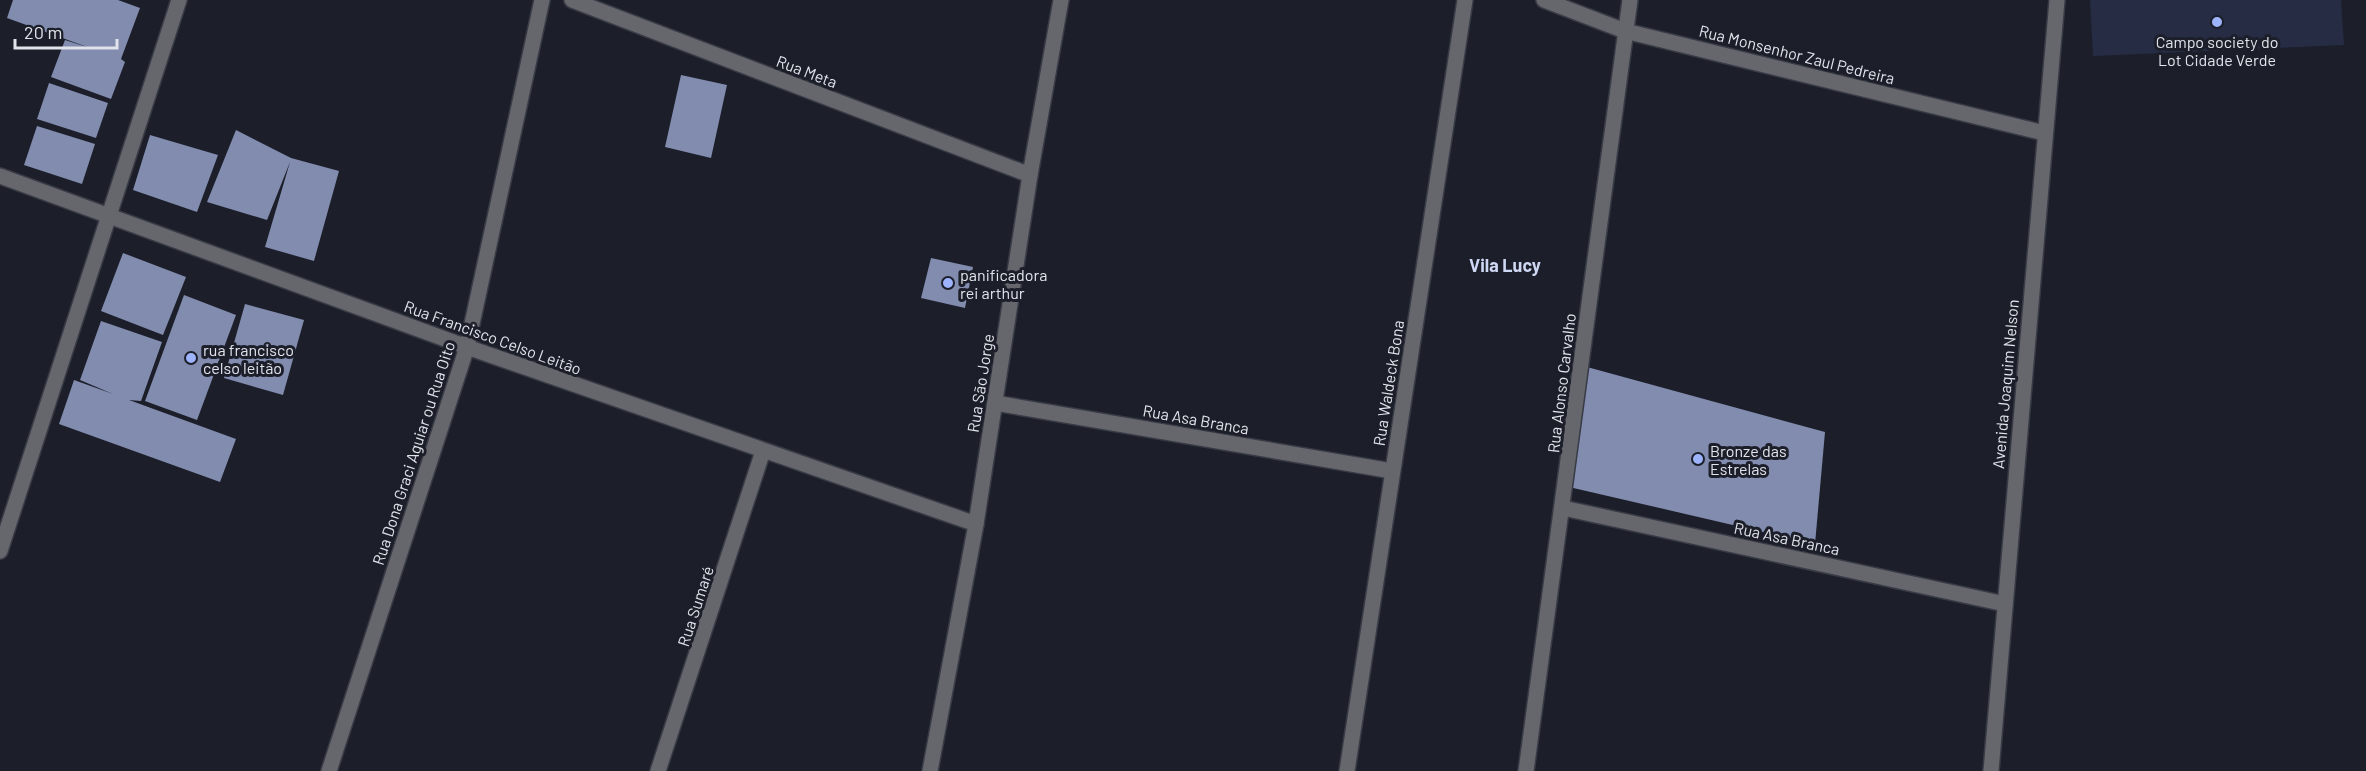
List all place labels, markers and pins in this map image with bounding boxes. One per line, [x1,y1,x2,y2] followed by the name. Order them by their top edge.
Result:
[2210,15,2224,29] marker: Campo society do Lot Cidade Verde
[2156,32,2278,69] place label: Campo society do Lot Cidade Verde
[960,265,1047,302] place label: panificadora rei arthur
[941,276,955,290] marker: panificadora rei arthur
[203,340,294,377] place label: rua francisco celso leitão
[184,351,198,365] marker: rua francisco celso leitão
[1710,441,1787,478] place label: Bronze das Estrelas
[1691,452,1705,466] marker: Bronze das Estrelas

